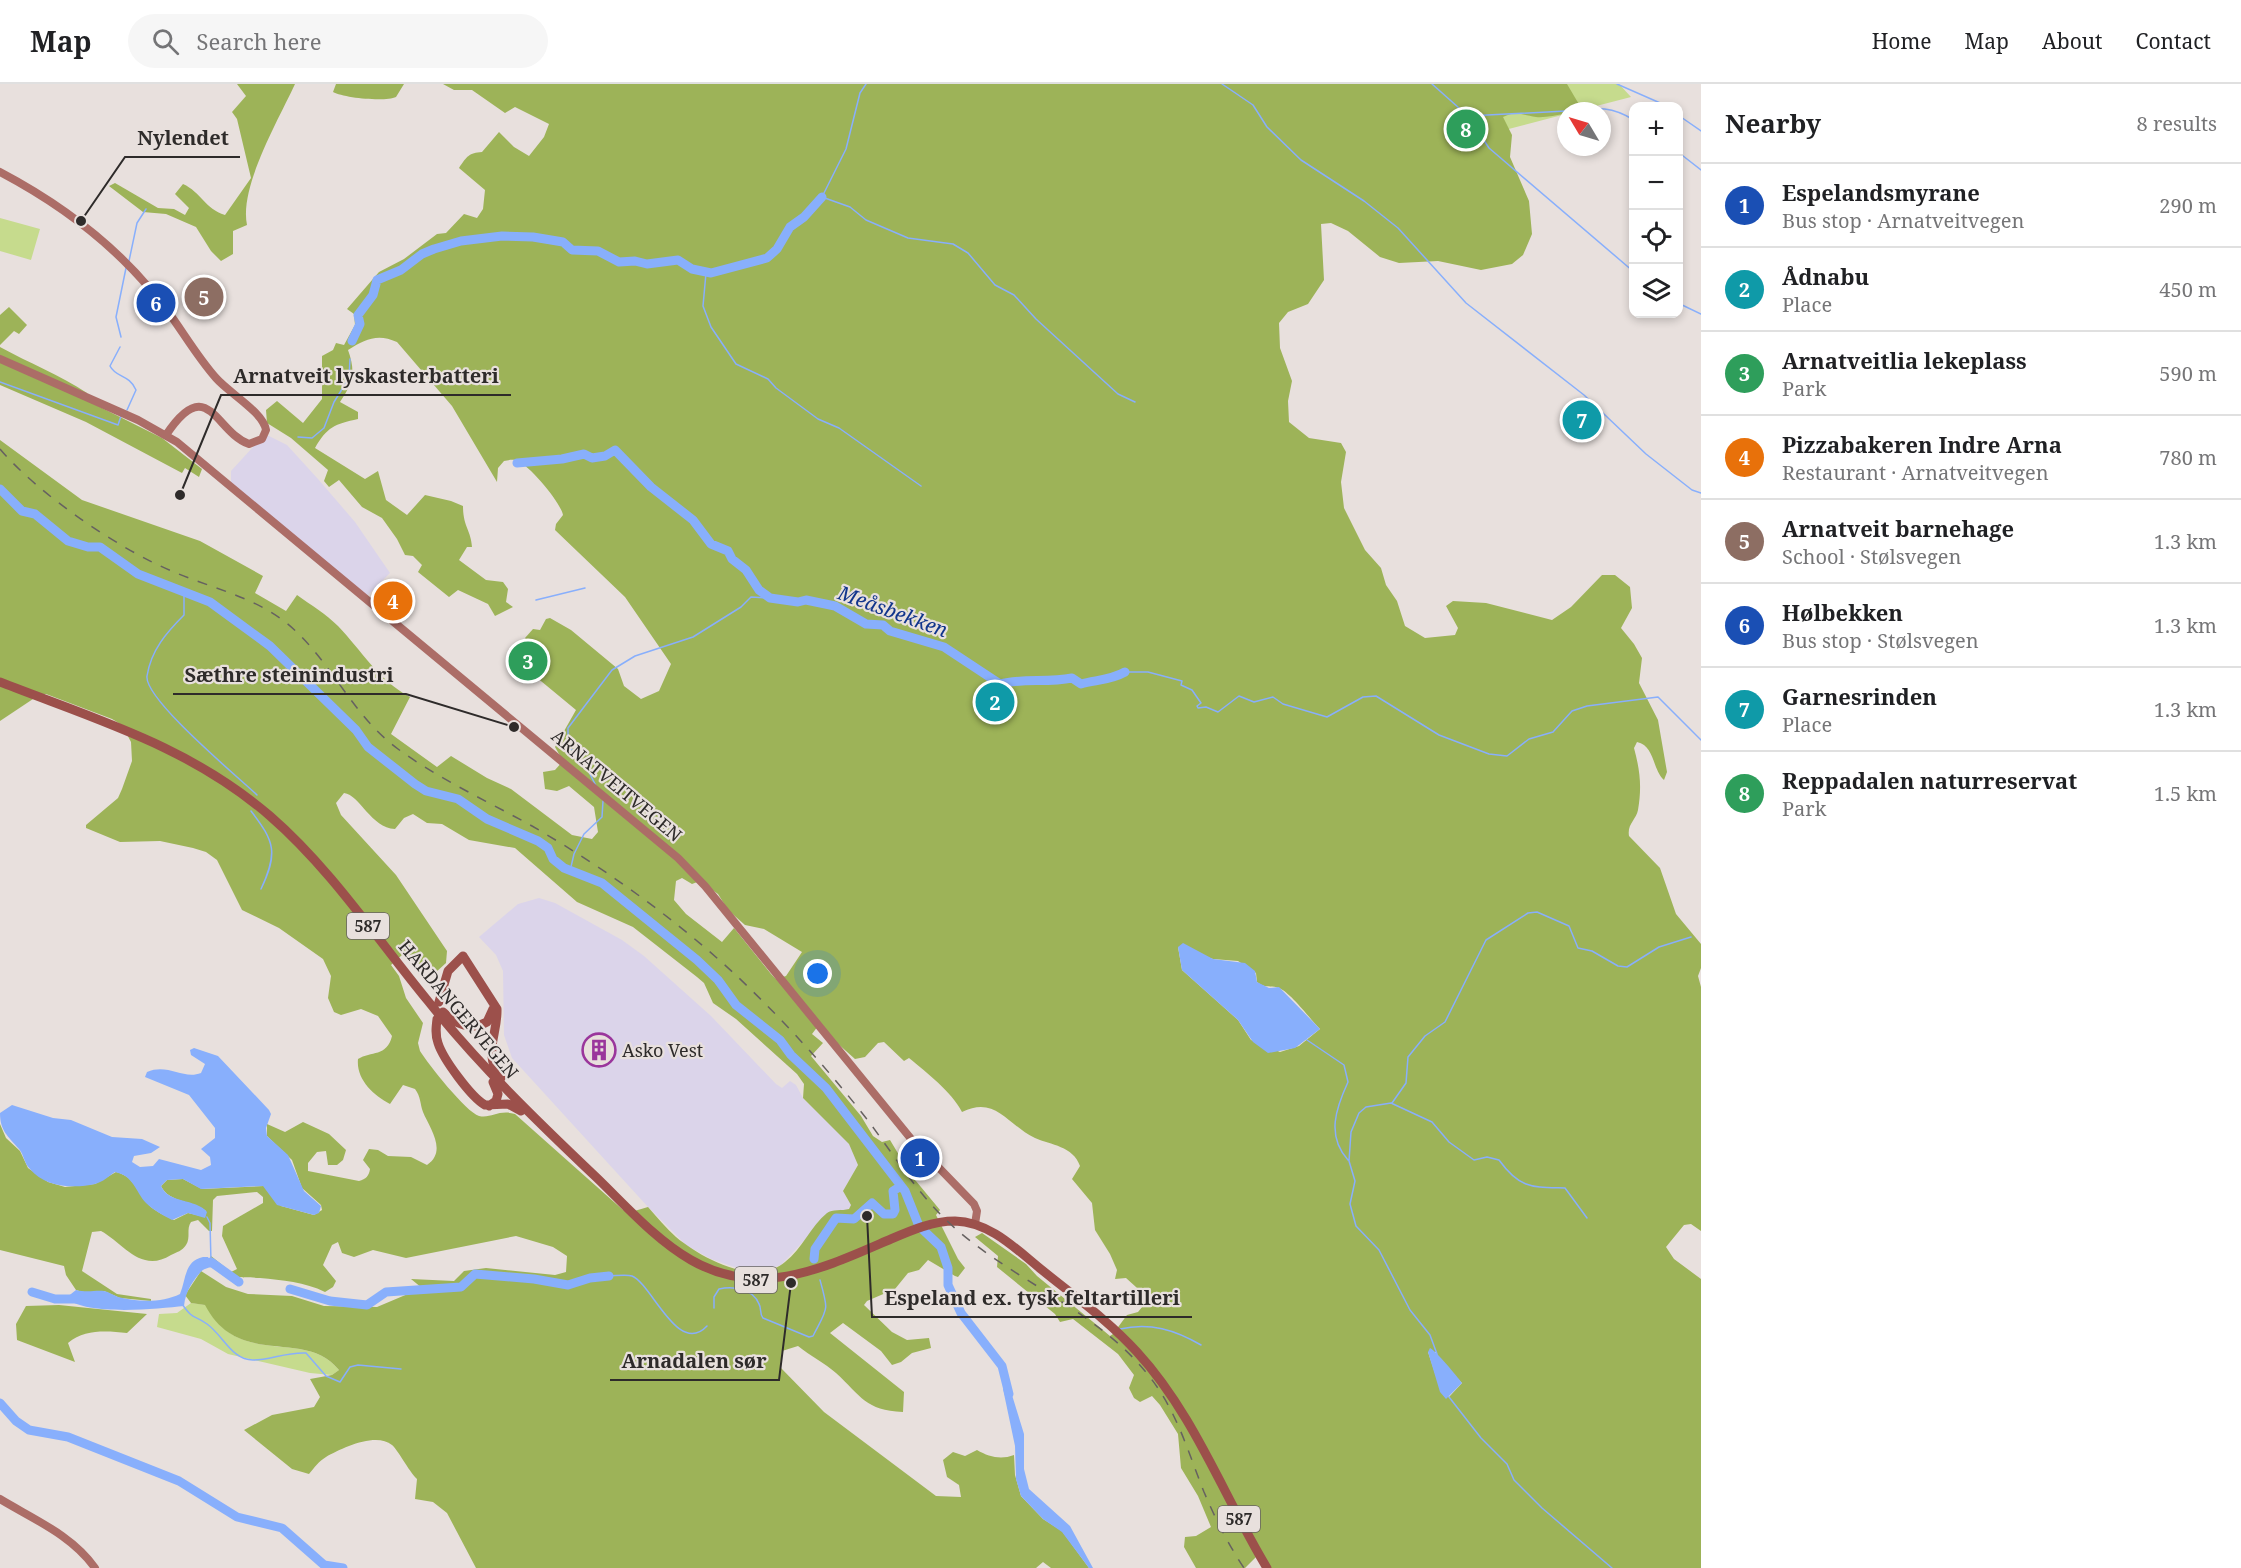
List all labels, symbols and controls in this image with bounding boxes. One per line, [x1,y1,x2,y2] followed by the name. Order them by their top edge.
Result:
[128,14,548,68] search box
[30,22,92,60] text: Map
[149,25,182,58] icon: search
[197,26,321,56] text: Search here
[1872,27,1932,55] text: Home
[1965,27,2009,55] text: Map
[2042,27,2103,55] text: About
[2136,27,2211,55] text: Contact
[1557,102,1611,156] north arrow
[1629,102,1683,318] map controls
[1629,102,1683,156] button: +
[1725,105,1821,141] text: Nearby
[1446,106,1486,152] pin: 8
[2137,110,2217,137] text: 8 results
[125,119,240,157] callout: Nylendet
[137,124,229,151] text: Nylendet
[1629,156,1683,210] button: −
[1782,177,1980,207] text: Espelandsmyrane
[1739,192,1750,219] text: 1
[2159,192,2217,219] text: 290 m
[1782,207,2024,234] text: Bus stop · Arnatveitvegen
[1629,210,1683,264] button: locate
[1782,261,1869,291] text: Ådnabu
[1629,264,1683,318] button: layers
[184,274,224,320] pin: 5
[1739,276,1750,303] text: 2
[2159,276,2217,303] text: 450 m
[136,280,176,326] pin: 6
[1782,291,1832,318] text: Place
[1782,345,2027,375] text: Arnatveitlia lekeplass
[221,357,511,395] callout: Arnatveit lyskasterbatteri
[1739,360,1750,387] text: 3
[2159,360,2217,387] text: 590 m
[233,362,499,389] text: Arnatveit lyskasterbatteri
[1782,375,1826,402] text: Park
[1562,398,1602,442] pin: 7
[1782,429,2062,459] text: Pizzabakeren Indre Arna
[1739,444,1750,471] text: 4
[2159,444,2217,471] text: 780 m
[1782,459,2049,486] text: Restaurant · Arnatveitvegen
[1782,513,2014,543] text: Arnatveit barnehage
[1739,528,1750,555] text: 5
[2154,528,2217,555] text: 1.3 km
[1782,543,1961,570] text: School · Stølsvegen
[374,578,412,624] pin: 4
[834,578,952,643] water label: Meåsbekken
[1782,597,1903,627] text: Hølbekken
[1739,612,1750,639] text: 6
[2154,612,2217,639] text: 1.3 km
[1782,627,1979,654] text: Bus stop · Stølsvegen
[508,638,548,684] pin: 3
[173,656,406,694] callout: Sæthre steinindustri
[184,661,394,688] text: Sæthre steinindustri
[976,680,1014,724] pin: 2
[1782,681,1937,711] text: Garnesrinden
[1739,696,1750,723] text: 7
[2154,696,2217,723] text: 1.3 km
[1782,711,1832,738] text: Place
[547,723,687,847] street label: ARNATVEITVEGEN
[1782,765,2077,795] text: Reppadalen naturreservat
[1739,780,1750,807] text: 8
[2154,780,2217,807] text: 1.5 km
[1782,795,1826,822] text: Park
[347,913,389,939] road number: 587
[394,934,524,1084] street label: HARDANGERVEGEN
[803,959,832,988] your location
[581,1032,617,1068] building icon: Asko Vest
[622,1038,703,1062] place label: Asko Vest
[900,1136,940,1180] pin: 1
[735,1267,777,1293] road number: 587
[872,1279,1192,1317] callout: Espeland ex. tysk feltartilleri
[884,1284,1180,1311] text: Espeland ex. tysk feltartilleri
[610,1342,779,1380] callout: Arnadalen sør
[621,1347,767,1374] text: Arnadalen sør
[1218,1506,1260,1532] road number: 587

